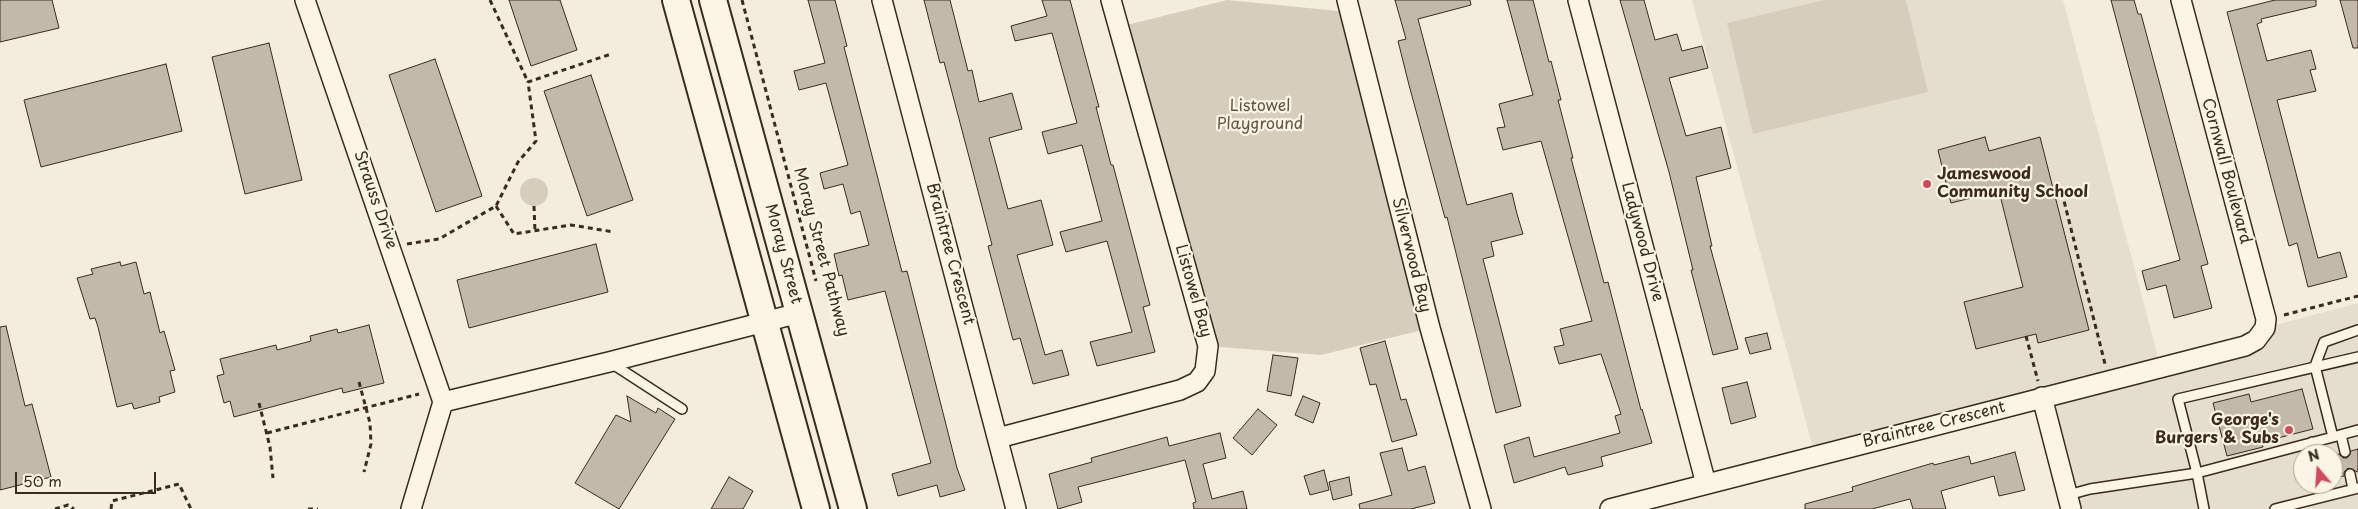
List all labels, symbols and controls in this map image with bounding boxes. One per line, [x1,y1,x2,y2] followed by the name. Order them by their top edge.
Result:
[2197,96,2255,246] street label: Cornwall Boulevard
[1217,97,1303,135] park label: Listowel Playground
[349,148,401,252] street label: Strauss Drive
[789,165,853,339] street label: Moray Street Pathway
[1937,165,2088,203] place label: Jameswood Community School
[1921,178,1933,190] marker: Jameswood Community School
[1617,180,1667,304] street label: Ladywood Drive
[922,181,978,327] street label: Braintree Crescent
[1387,196,1435,314] street label: Silverwood Bay
[760,202,806,306] street label: Moray Street
[1171,242,1215,340] street label: Listowel Bay
[1861,398,2007,452] street label: Braintree Crescent
[2155,411,2279,449] place label: George's Burgers & Subs
[2283,424,2295,436] marker: George's Burgers & Subs
[2293,444,2343,494] north arrow
[2305,444,2322,467] text: N
[18,462,159,494] scale bar
[23,469,62,492] text: 50 m

